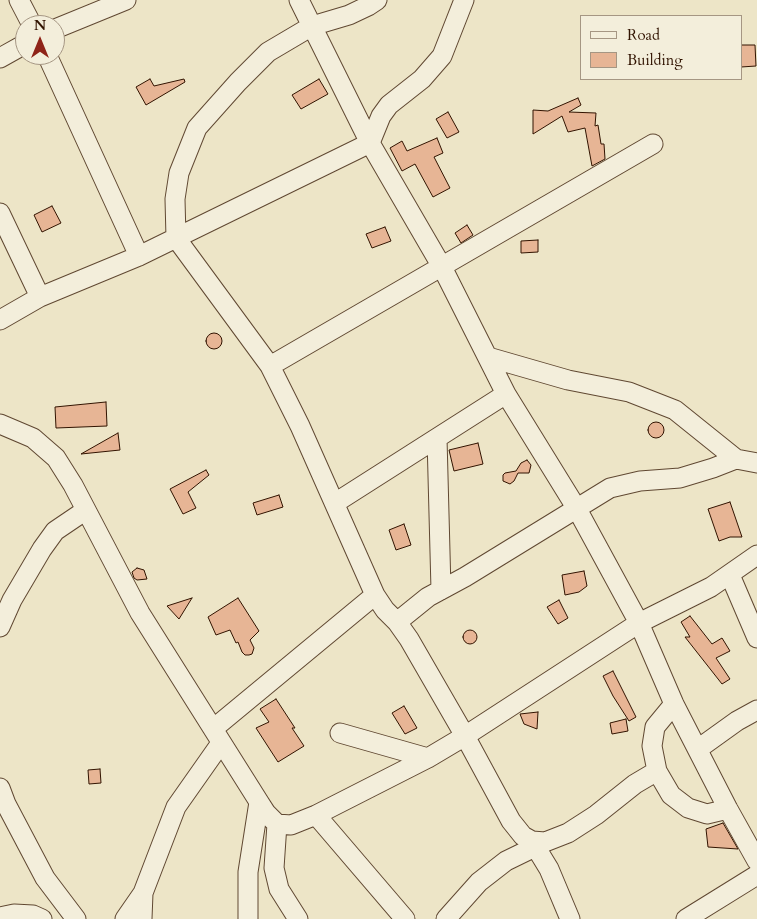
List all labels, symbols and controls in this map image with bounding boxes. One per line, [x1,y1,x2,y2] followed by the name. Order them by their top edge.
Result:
[15,15,65,65] north arrow
[580,15,742,80] legend
[34,16,46,35] text: N
[627,25,660,45] text: Road
[627,50,683,70] text: Building

